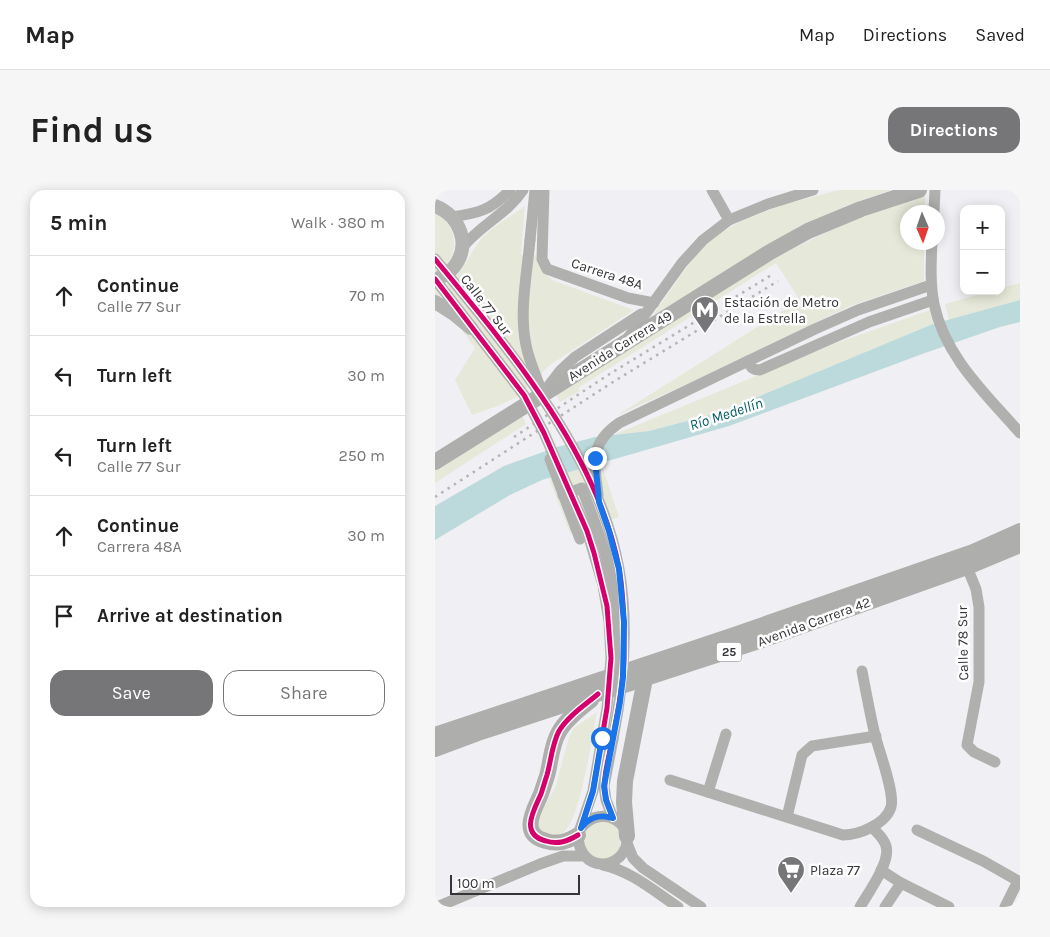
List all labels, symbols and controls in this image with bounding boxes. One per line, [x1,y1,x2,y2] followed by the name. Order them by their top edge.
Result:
[25,21,75,49] text: Map
[799,24,835,46] text: Map
[863,24,947,46] text: Directions
[975,24,1025,46] text: Saved
[888,107,1020,153] button: Directions
[30,110,153,151] text: Find us
[900,205,945,250] north arrow
[960,205,1005,295] map controls
[960,205,1005,250] button: +
[50,211,107,235] text: 5 min
[291,213,385,232] text: Walk · 380 m
[960,250,1005,295] button: −
[569,254,645,294] street label: Carrera 48A
[457,271,516,340] street label: Calle 77 Sur
[97,275,179,297] text: Continue
[50,282,78,310] icon: ahead
[349,286,385,305] text: 70 m
[724,294,839,327] place label: Estación de Metro de la Estrella
[690,295,720,334] metro station icon: Estación de Metro de la Estrella
[97,297,181,316] text: Calle 77 Sur
[565,307,675,385] street label: Avenida Carrera 49
[50,362,78,390] icon: left
[97,365,172,387] text: Turn left
[347,366,385,385] text: 30 m
[687,394,765,434] water label: Río Medellín
[97,435,172,457] text: Turn left
[50,442,78,470] icon: left
[338,446,385,465] text: 250 m
[584,447,607,470] route end
[97,457,181,476] text: Calle 77 Sur
[97,515,179,537] text: Continue
[50,522,78,550] icon: ahead
[347,526,385,545] text: 30 m
[97,537,182,556] text: Carrera 48A
[755,594,873,650] street label: Avenida Carrera 42
[50,602,78,630] icon: arrive
[954,604,972,681] street label: Calle 78 Sur
[97,605,283,627] text: Arrive at destination
[717,642,741,662] road number: 25
[50,670,213,716] button: Save
[223,670,385,716] button: Share
[591,727,614,750] route start
[776,855,806,894] supermarket icon: Plaza 77
[810,862,861,879] place label: Plaza 77
[450,872,580,895] scale bar
[457,875,495,892] text: 100 m

